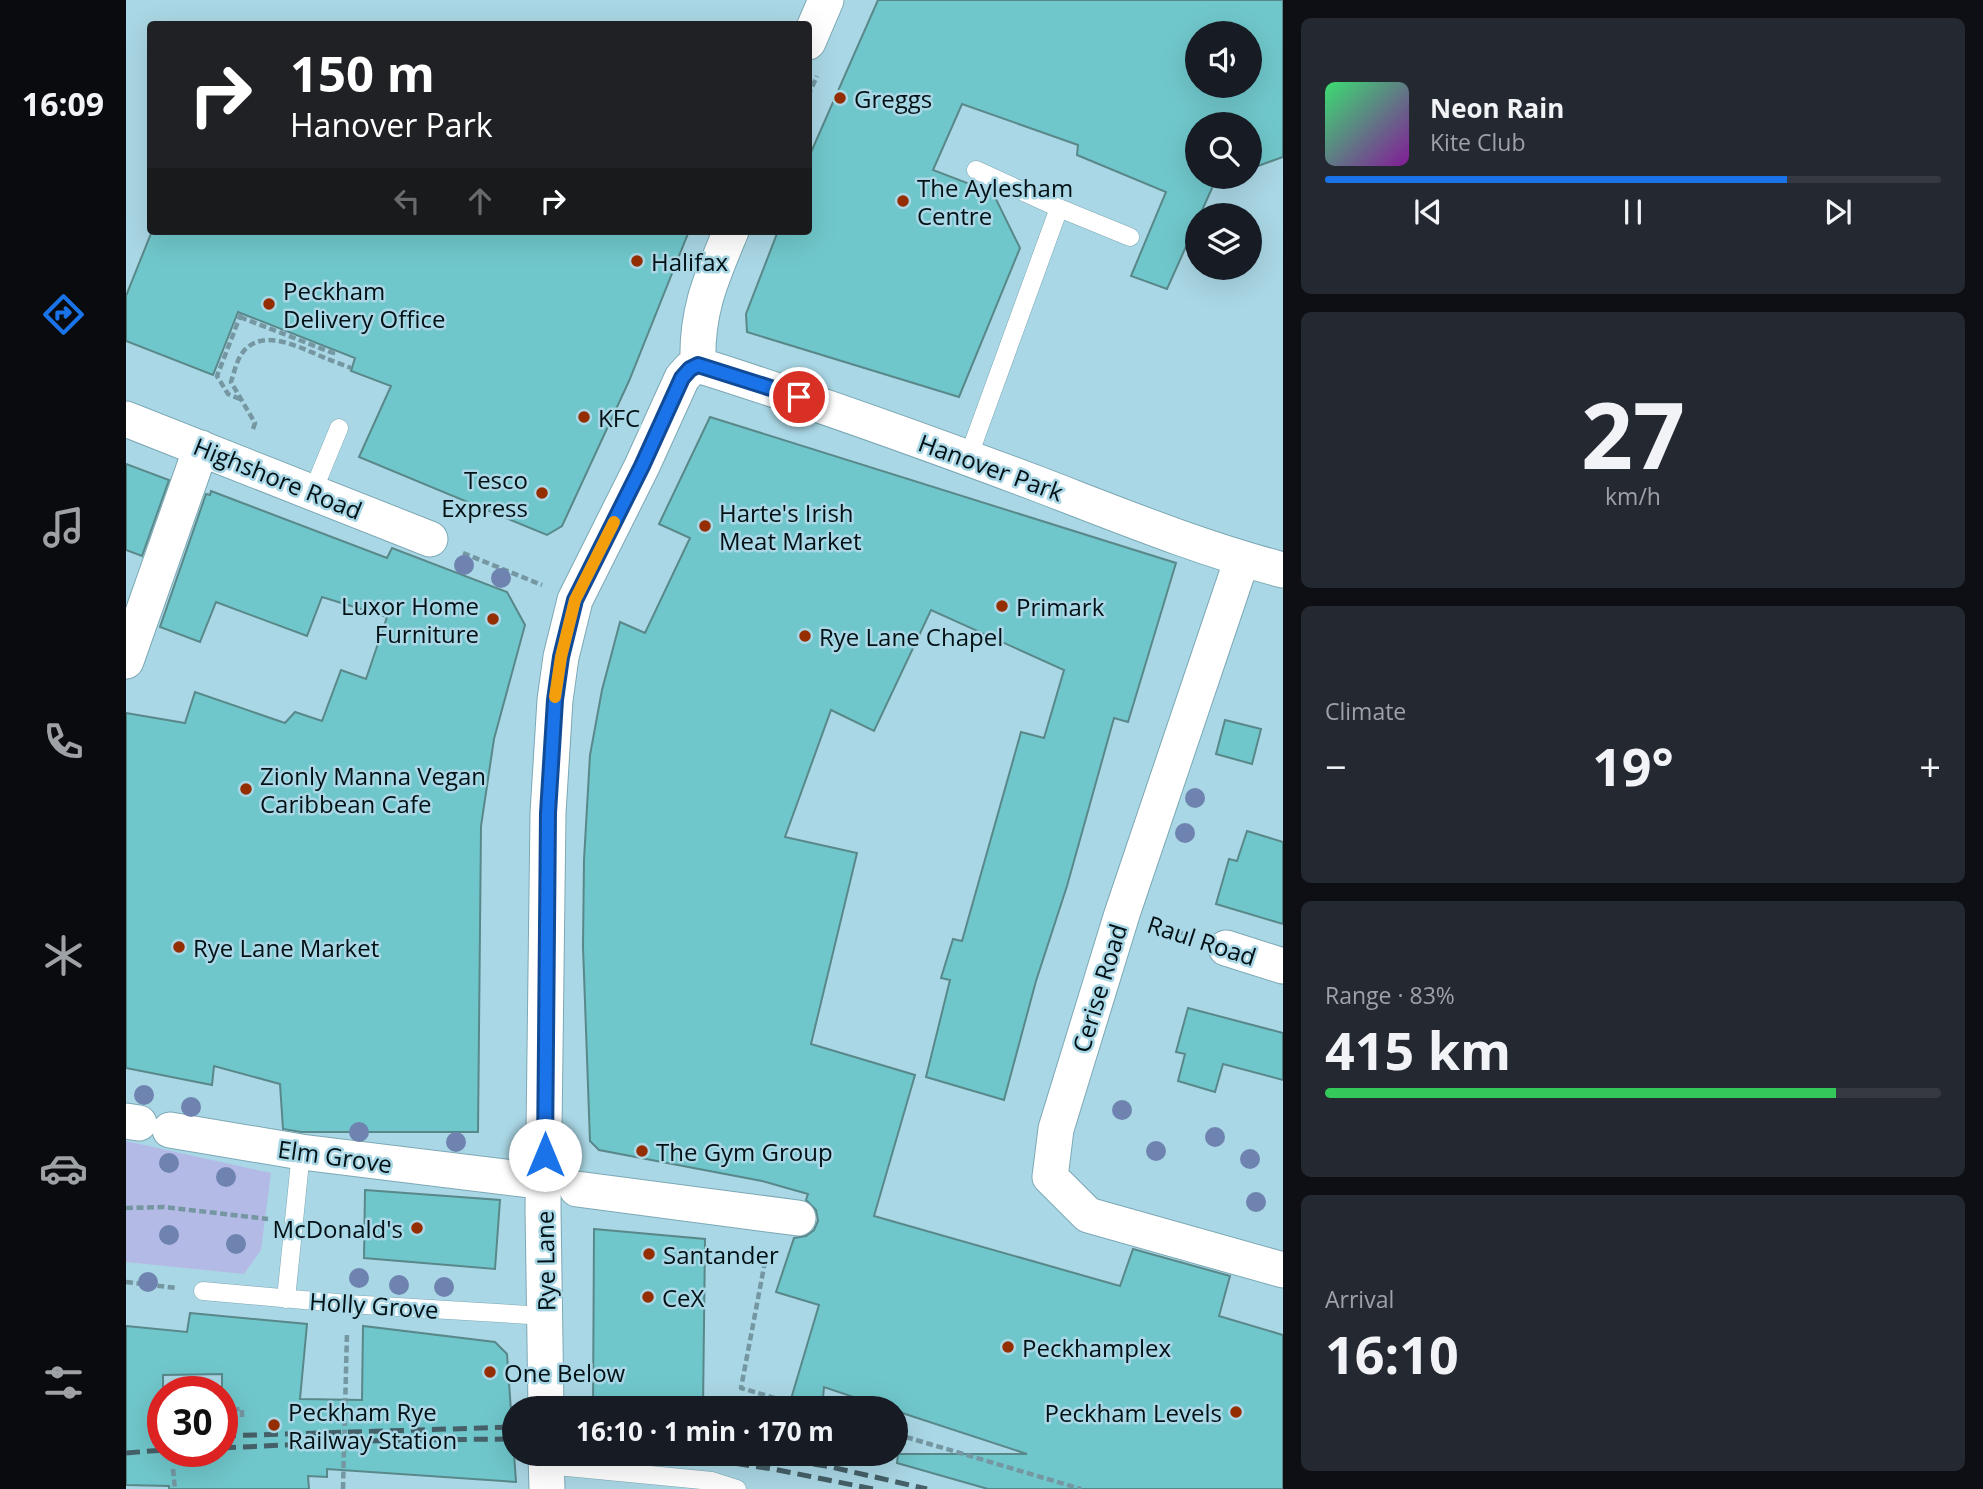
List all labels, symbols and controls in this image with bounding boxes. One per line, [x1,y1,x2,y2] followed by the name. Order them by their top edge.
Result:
[1185,21,1262,280] map controls
[1185,21,1262,98] button: sound
[290,40,435,106] text: 150 m
[175,49,266,140] icon: right
[22,82,104,125] text: 16:09
[854,82,932,115] place label: Greggs
[832,90,848,106] marker: Greggs
[1430,90,1564,126] text: Neon Rain
[290,103,493,146] text: Hanover Park
[1185,112,1262,189] button: search
[1430,126,1525,158] text: Kite Club
[917,171,1073,232] place label: The Aylesham Centre
[388,182,426,220] icon: left
[461,182,499,220] icon: ahead
[534,182,572,220] icon: right
[895,193,911,209] marker: The Aylesham Centre
[1409,193,1447,231] icon: previous
[1614,193,1652,231] icon: pause
[1819,193,1857,231] icon: next
[1185,203,1262,280] button: layers
[651,245,729,278] place label: Halifax
[629,253,645,269] marker: Halifax
[283,274,445,335] place label: Peckham Delivery Office
[39,290,88,339] icon: directions
[261,296,277,312] marker: Peckham Delivery Office
[769,367,829,427] pin
[1581,372,1685,496] text: 27
[780,378,818,416] icon: arrive
[598,401,640,434] place label: KFC
[576,409,592,425] marker: KFC
[914,426,1068,509] street label: Hanover Park
[189,429,367,527] street label: Highshore Road
[441,463,528,524] place label: Tesco Express
[1605,480,1661,512] text: km/h
[534,485,550,501] marker: Tesco Express
[719,496,862,557] place label: Harte's Irish Meat Market
[39,503,88,552] icon: music
[697,518,713,534] marker: Harte's Irish Meat Market
[341,589,479,650] place label: Luxor Home Furniture
[1016,590,1105,623] place label: Primark
[994,598,1010,614] marker: Primark
[485,611,501,627] marker: Luxor Home Furniture
[819,620,1003,653] place label: Rye Lane Chapel
[797,628,813,644] marker: Rye Lane Chapel
[1325,695,1406,727] text: Climate
[39,717,88,766] icon: phone
[1592,730,1674,801] text: 19°
[1325,740,1347,792] text: −
[1919,740,1941,792] text: +
[260,759,486,820] place label: Zionly Manna Vegan Caribbean Cafe
[238,781,254,797] marker: Zionly Manna Vegan Caribbean Cafe
[1143,907,1261,973] street label: Raul Road
[1064,920,1134,1056] street label: Cerise Road
[39,931,88,980] icon: climate
[193,931,379,964] place label: Rye Lane Market
[171,939,187,955] marker: Rye Lane Market
[1325,979,1455,1011] text: Range · 83%
[1325,1014,1511,1085] text: 415 km
[508,1118,582,1192] position arrow
[276,1132,394,1180] street label: Elm Grove
[656,1135,833,1168] place label: The Gym Group
[634,1143,650,1159] marker: The Gym Group
[39,1144,88,1193] icon: car
[528,1210,562,1312] street label: Rye Lane
[273,1212,403,1245] place label: McDonald's
[409,1220,425,1236] marker: McDonald's
[663,1238,779,1271] place label: Santander
[641,1246,657,1262] marker: Santander
[662,1281,705,1314] place label: CeX
[1325,1283,1394,1315] text: Arrival
[308,1284,440,1326] street label: Holly Grove
[640,1289,656,1305] marker: CeX
[1325,1318,1459,1389] text: 16:10
[1022,1331,1172,1364] place label: Peckhamplex
[1000,1339,1016,1355] marker: Peckhamplex
[504,1356,626,1389] place label: One Below
[39,1358,88,1407] icon: filters
[482,1364,498,1380] marker: One Below
[147,1376,238,1467] speed limit sign: 30
[288,1395,457,1456] place label: Peckham Rye Railway Station
[1045,1396,1222,1429] place label: Peckham Levels
[1228,1404,1244,1420] marker: Peckham Levels
[576,1413,834,1449] text: 16:10 · 1 min · 170 m
[266,1417,282,1433] marker: Peckham Rye Railway Station

